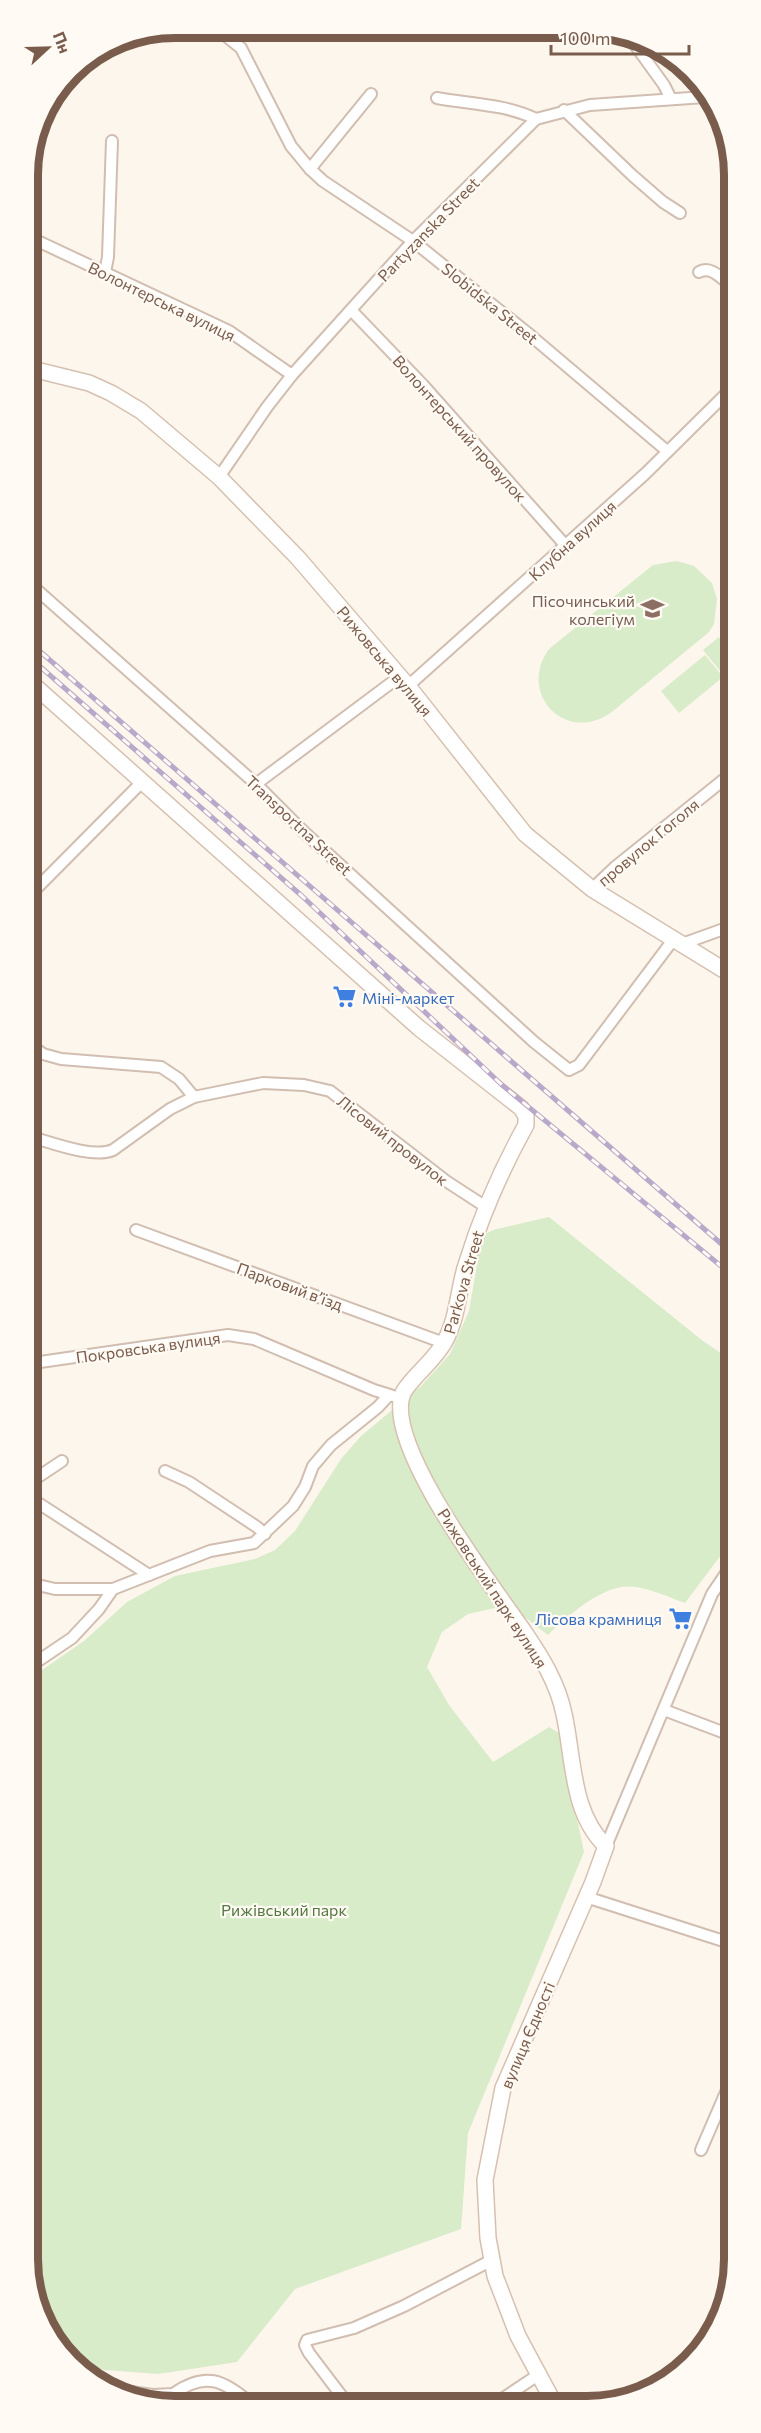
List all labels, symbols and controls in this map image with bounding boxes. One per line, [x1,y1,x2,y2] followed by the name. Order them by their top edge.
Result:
[18,18,78,78] north arrow
[551,18,689,56] scale bar
[560,27,610,49] text: 100 m
[50,29,75,56] text: Пн
[373,173,483,285] street label: Partyzanska Street
[85,257,239,345] street label: Волонтерська вулиця
[438,258,542,348] street label: Slobidska Street
[389,351,531,505] street label: Волонтерський провулок
[524,496,620,584] street label: Клубна вулиця
[532,591,635,628] place label: Пісочинський колегіум
[640,596,666,622] school or university icon: Пісочинський колегіум
[333,602,437,720] street label: Рижовська вулиця
[242,771,356,879] street label: Transportna Street
[594,794,702,890] street label: провулок Гоголя
[331,984,357,1010] supermarket icon: Міні-маркет
[362,988,455,1007] place label: Міні-маркет
[334,1091,452,1189] street label: Лісовий провулок
[439,1227,487,1336] street label: Parkova Street
[235,1258,346,1314] street label: Парковий в’їзд
[74,1327,222,1367] street label: Покровська вулиця
[434,1505,552,1671] street label: Рижовський парк вулиця
[667,1605,693,1631] supermarket icon: Лісова крамниця
[535,1609,662,1628] place label: Лісова крамниця
[221,1900,347,1919] park label: Рижівський парк
[496,1979,558,2091] street label: вулиця Єдності

